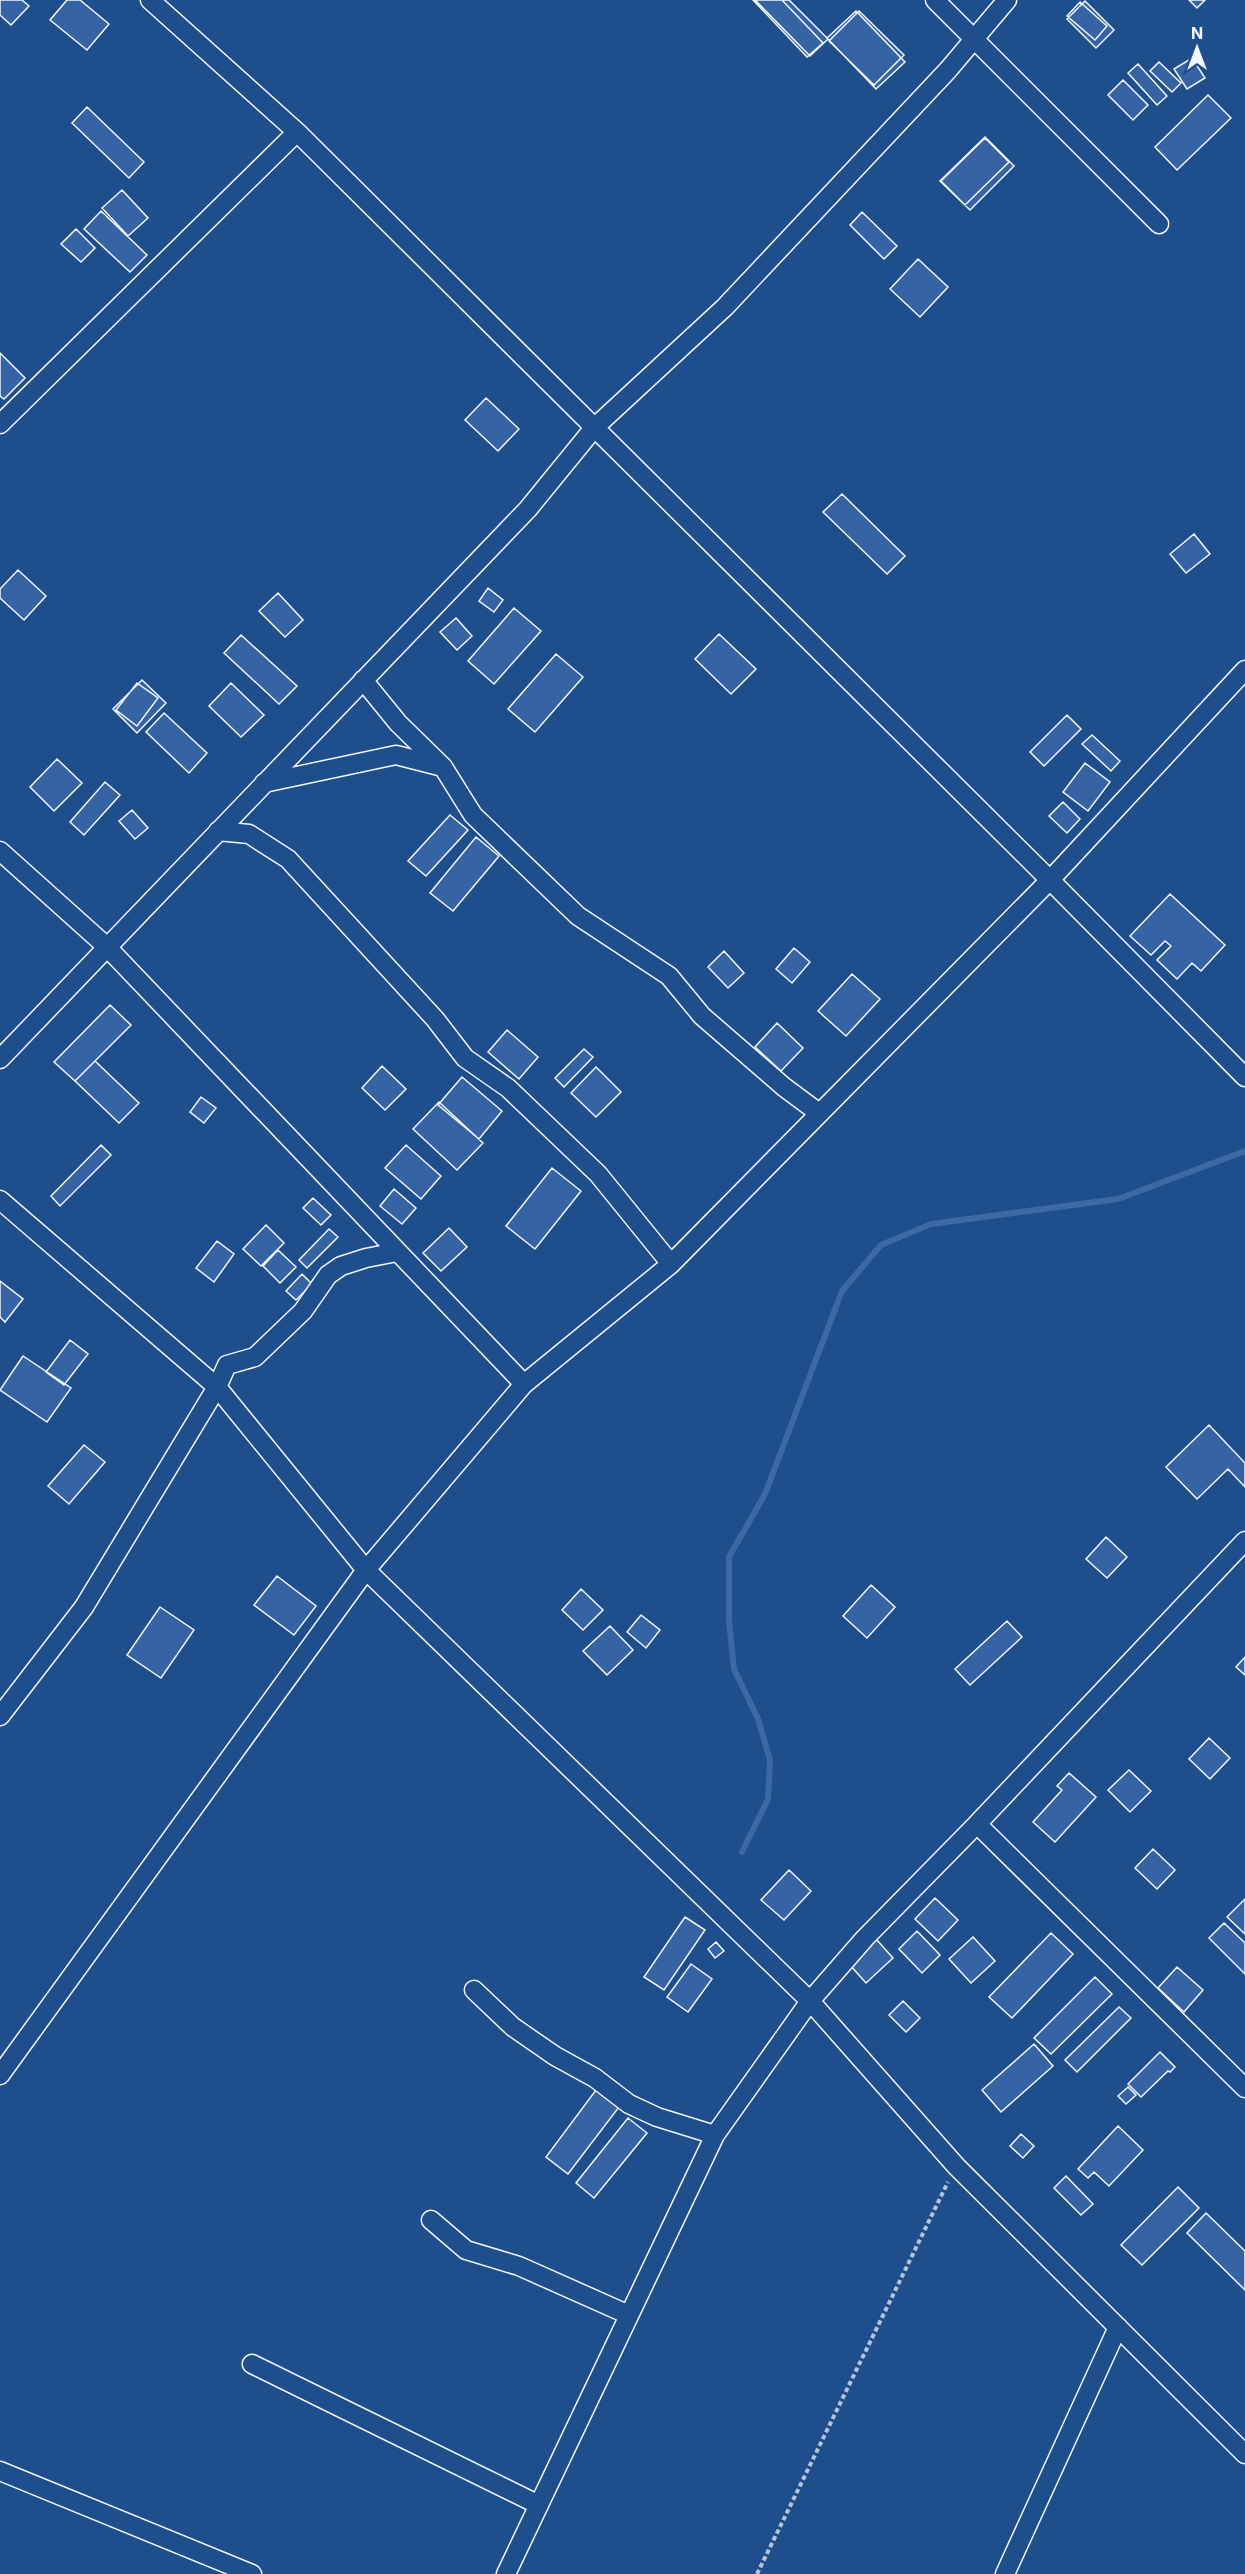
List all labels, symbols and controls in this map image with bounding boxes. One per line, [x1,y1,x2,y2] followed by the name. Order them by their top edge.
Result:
[1167,18,1227,78] north arrow
[1191,23,1203,43] text: N

